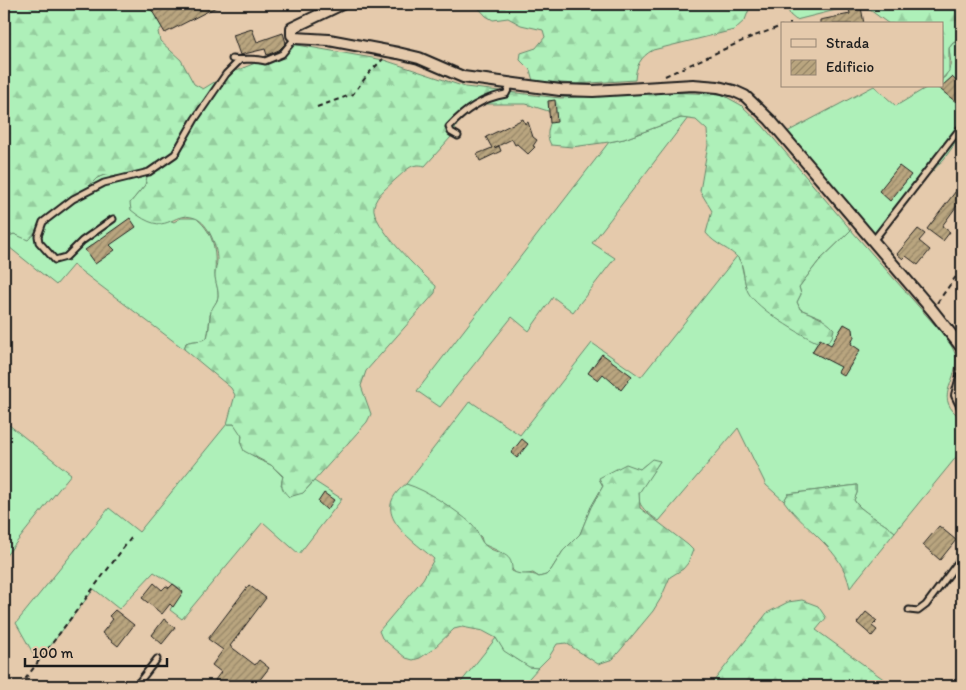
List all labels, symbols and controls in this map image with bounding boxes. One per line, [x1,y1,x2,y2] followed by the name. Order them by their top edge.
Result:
[781,22,944,88] legend
[826,34,870,52] text: Strada
[826,58,874,76] text: Edificio
[25,635,168,667] scale bar
[32,644,74,662] text: 100 m

